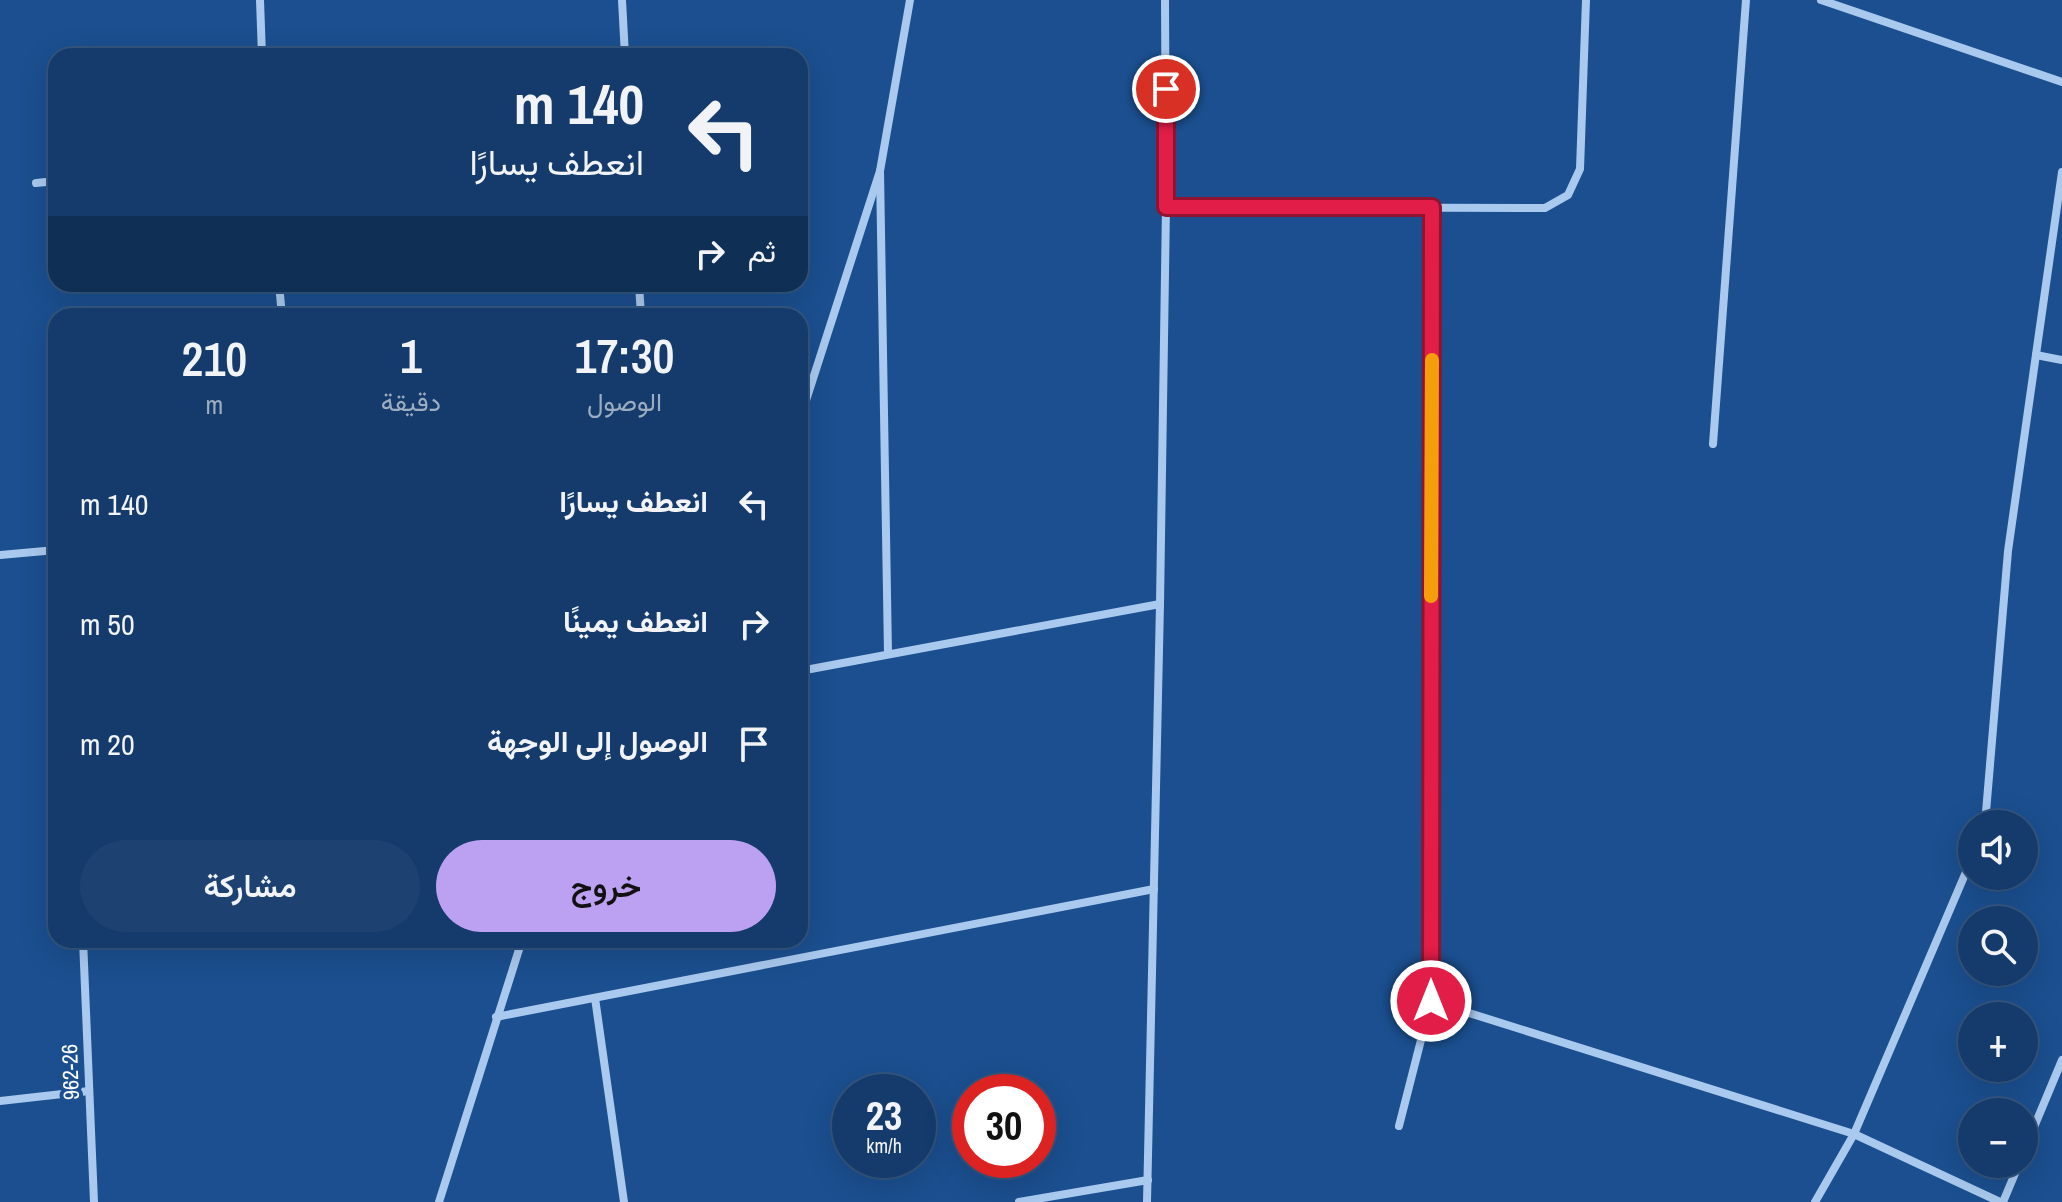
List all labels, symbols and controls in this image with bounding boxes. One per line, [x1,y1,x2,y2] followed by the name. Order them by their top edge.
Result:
[1132,55,1200,123] pin
[514,66,644,141] text: 140 m
[1144,67,1188,111] icon: arrive
[672,80,776,184] icon: left
[470,138,644,186] text: انعطف يسارًا
[748,231,776,271] text: ثم
[688,232,732,276] icon: right
[400,323,422,388] text: 1
[575,323,674,388] text: 17:30
[182,326,247,391] text: 210
[381,384,441,419] text: دقيقة
[587,384,662,419] text: الوصول
[206,387,223,422] text: m
[559,481,708,521] text: انعطف يسارًا
[732,482,776,526] icon: left
[80,484,148,524] text: 140 m
[563,601,708,641] text: انعطف يمينًا
[732,602,776,646] icon: right
[80,604,135,644] text: 50 m
[487,721,708,761] text: الوصول إلى الوجهة
[732,722,776,766] icon: arrive
[80,724,135,764] text: 20 m
[1958,810,2038,1178] map controls
[1958,810,2038,890] button: sound
[80,840,420,932] button: مشاركة
[436,840,776,932] button: خروج
[1958,906,2038,986] button: search
[1389,959,1473,1043] position arrow
[1958,1002,2038,1082] button: +
[54,1043,86,1101] street label: 962-26
[952,1074,1056,1178] speed limit sign: 30
[866,1089,902,1142] text: 23
[1958,1098,2038,1178] button: −
[866,1132,902,1159] text: km/h

